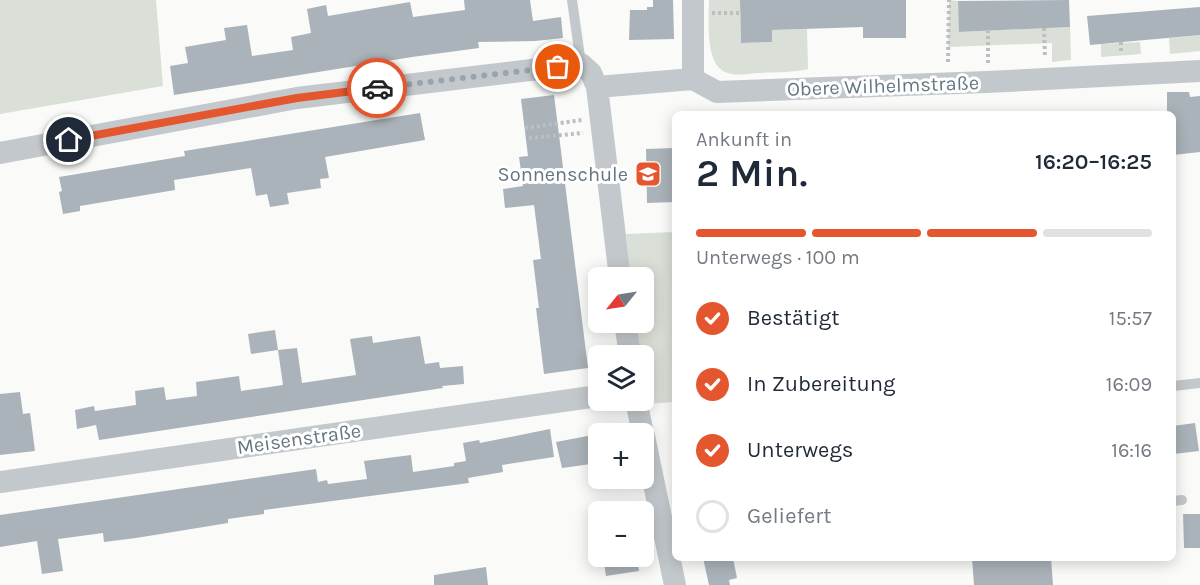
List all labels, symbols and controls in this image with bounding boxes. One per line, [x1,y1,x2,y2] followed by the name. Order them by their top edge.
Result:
[532,41,583,92] pin
[541,50,574,83] icon: bag
[347,58,407,118] courier
[787,71,979,101] street label: Obere Wilhelmstraße
[361,72,394,105] icon: car
[43,114,94,165] pin
[52,123,85,156] icon: home
[696,128,792,151] text: Ankunft in
[1035,149,1152,175] text: 16:20–16:25
[696,150,807,196] text: 2 Min.
[633,159,663,189] school or university icon: Sonnenschule
[498,163,628,186] place label: Sonnenschule
[696,246,860,269] text: Unterwegs · 100 m
[588,267,654,333] north arrow
[588,267,654,567] map controls
[696,302,729,335] icon: check
[747,305,839,331] text: Bestätigt
[1109,307,1152,330] text: 15:57
[588,345,654,411] button: layers
[696,368,729,401] icon: check
[747,371,895,397] text: In Zubereitung
[1106,373,1152,396] text: 16:09
[236,419,362,459] street label: Meisenstraße
[588,423,654,489] button: +
[696,434,729,467] icon: check
[747,437,853,463] text: Unterwegs
[1111,439,1152,462] text: 16:16
[588,501,654,567] button: −
[747,503,832,529] text: Geliefert

